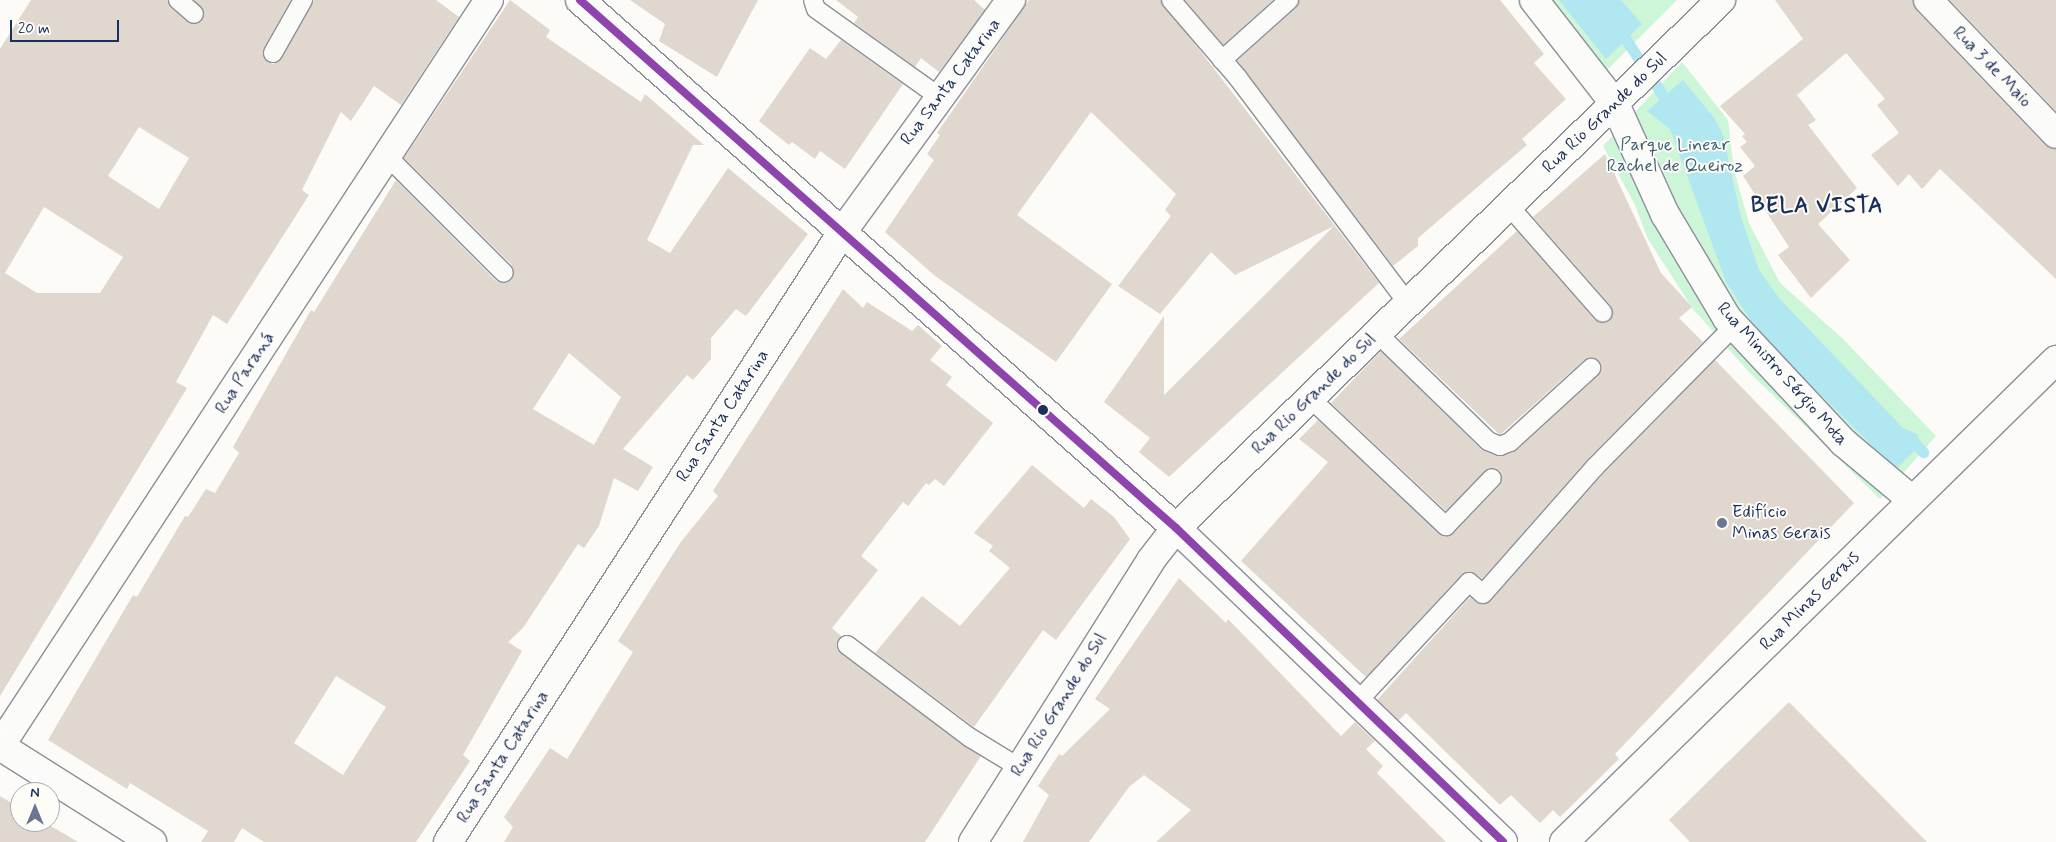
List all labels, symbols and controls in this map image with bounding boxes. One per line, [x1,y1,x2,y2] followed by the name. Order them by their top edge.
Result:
[12,10,121,42] scale bar
[897,15,1005,149] street label: Rua Santa Catarina
[18,19,50,39] text: 20 m
[1948,22,2036,112] street label: Rua 3 de Maio
[1538,48,1672,178] street label: Rua Rio Grande do Sul
[1608,135,1742,178] park label: Parque Linear Rachel de Queiroz
[1750,194,1884,220] district label: BELA VISTA
[1712,298,1852,450] street label: Rua Ministro Sérgio Mota
[211,329,279,417] street label: Rua Paraná
[1247,329,1381,459] street label: Rua Rio Grande do Sul
[673,347,773,485] street label: Rua Santa Catarina
[1038,405,1048,415] unlabelled marker
[1732,502,1830,544] place label: Edifício Minas Gerais
[1716,517,1728,529] marker: Edifício Minas Gerais
[1756,547,1864,655] street label: Rua Minas Gerais
[1006,629,1112,781] street label: Rua Rio Grande do Sul
[453,688,553,826] street label: Rua Santa Catarina
[10,782,60,832] north arrow
[30,784,40,802] text: N

